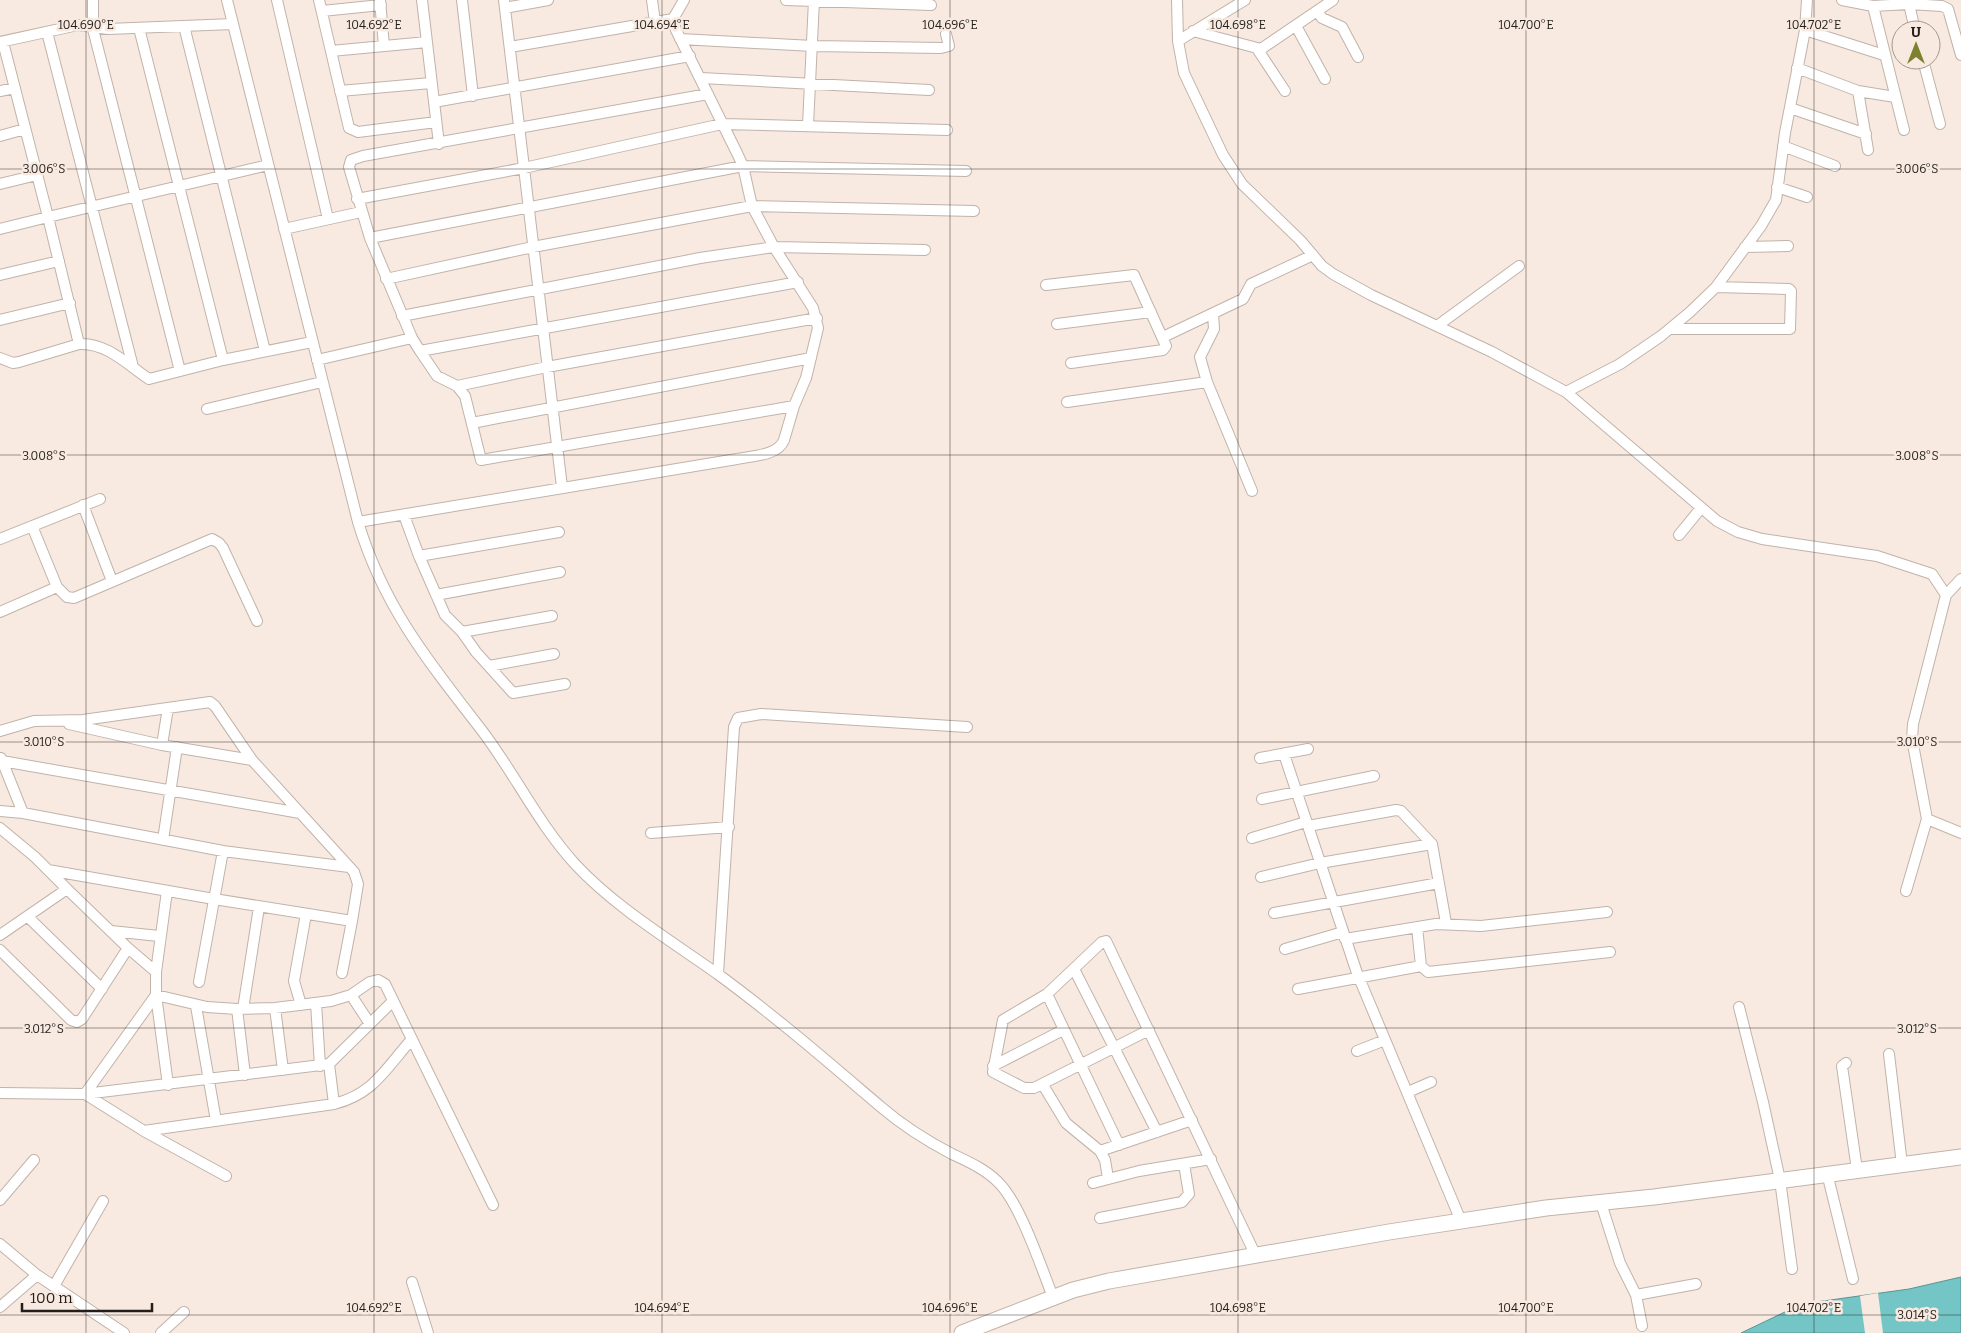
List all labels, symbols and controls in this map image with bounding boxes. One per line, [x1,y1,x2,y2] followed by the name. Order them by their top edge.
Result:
[58,18,114,32] text: 104.690°E
[346,18,402,32] text: 104.692°E
[634,18,690,32] text: 104.694°E
[922,18,978,32] text: 104.696°E
[1210,18,1266,32] text: 104.698°E
[1498,18,1554,32] text: 104.700°E
[1787,18,1841,32] text: 104.702°E
[1891,20,1941,70] north arrow
[1911,24,1922,41] text: U
[23,162,65,176] text: 3.006°S
[1896,162,1938,176] text: 3.006°S
[22,449,66,463] text: 3.008°S
[1895,449,1939,463] text: 3.008°S
[24,735,64,749] text: 3.010°S
[1897,735,1937,749] text: 3.010°S
[24,1022,64,1036] text: 3.012°S
[1897,1022,1937,1036] text: 3.012°S
[22,1280,152,1312] scale bar
[30,1289,73,1307] text: 100 m
[346,1301,402,1315] text: 104.692°E
[634,1301,690,1315] text: 104.694°E
[922,1301,978,1315] text: 104.696°E
[1210,1301,1266,1315] text: 104.698°E
[1498,1301,1554,1315] text: 104.700°E
[1787,1301,1841,1315] text: 104.702°E
[1897,1308,1937,1322] text: 3.014°S

